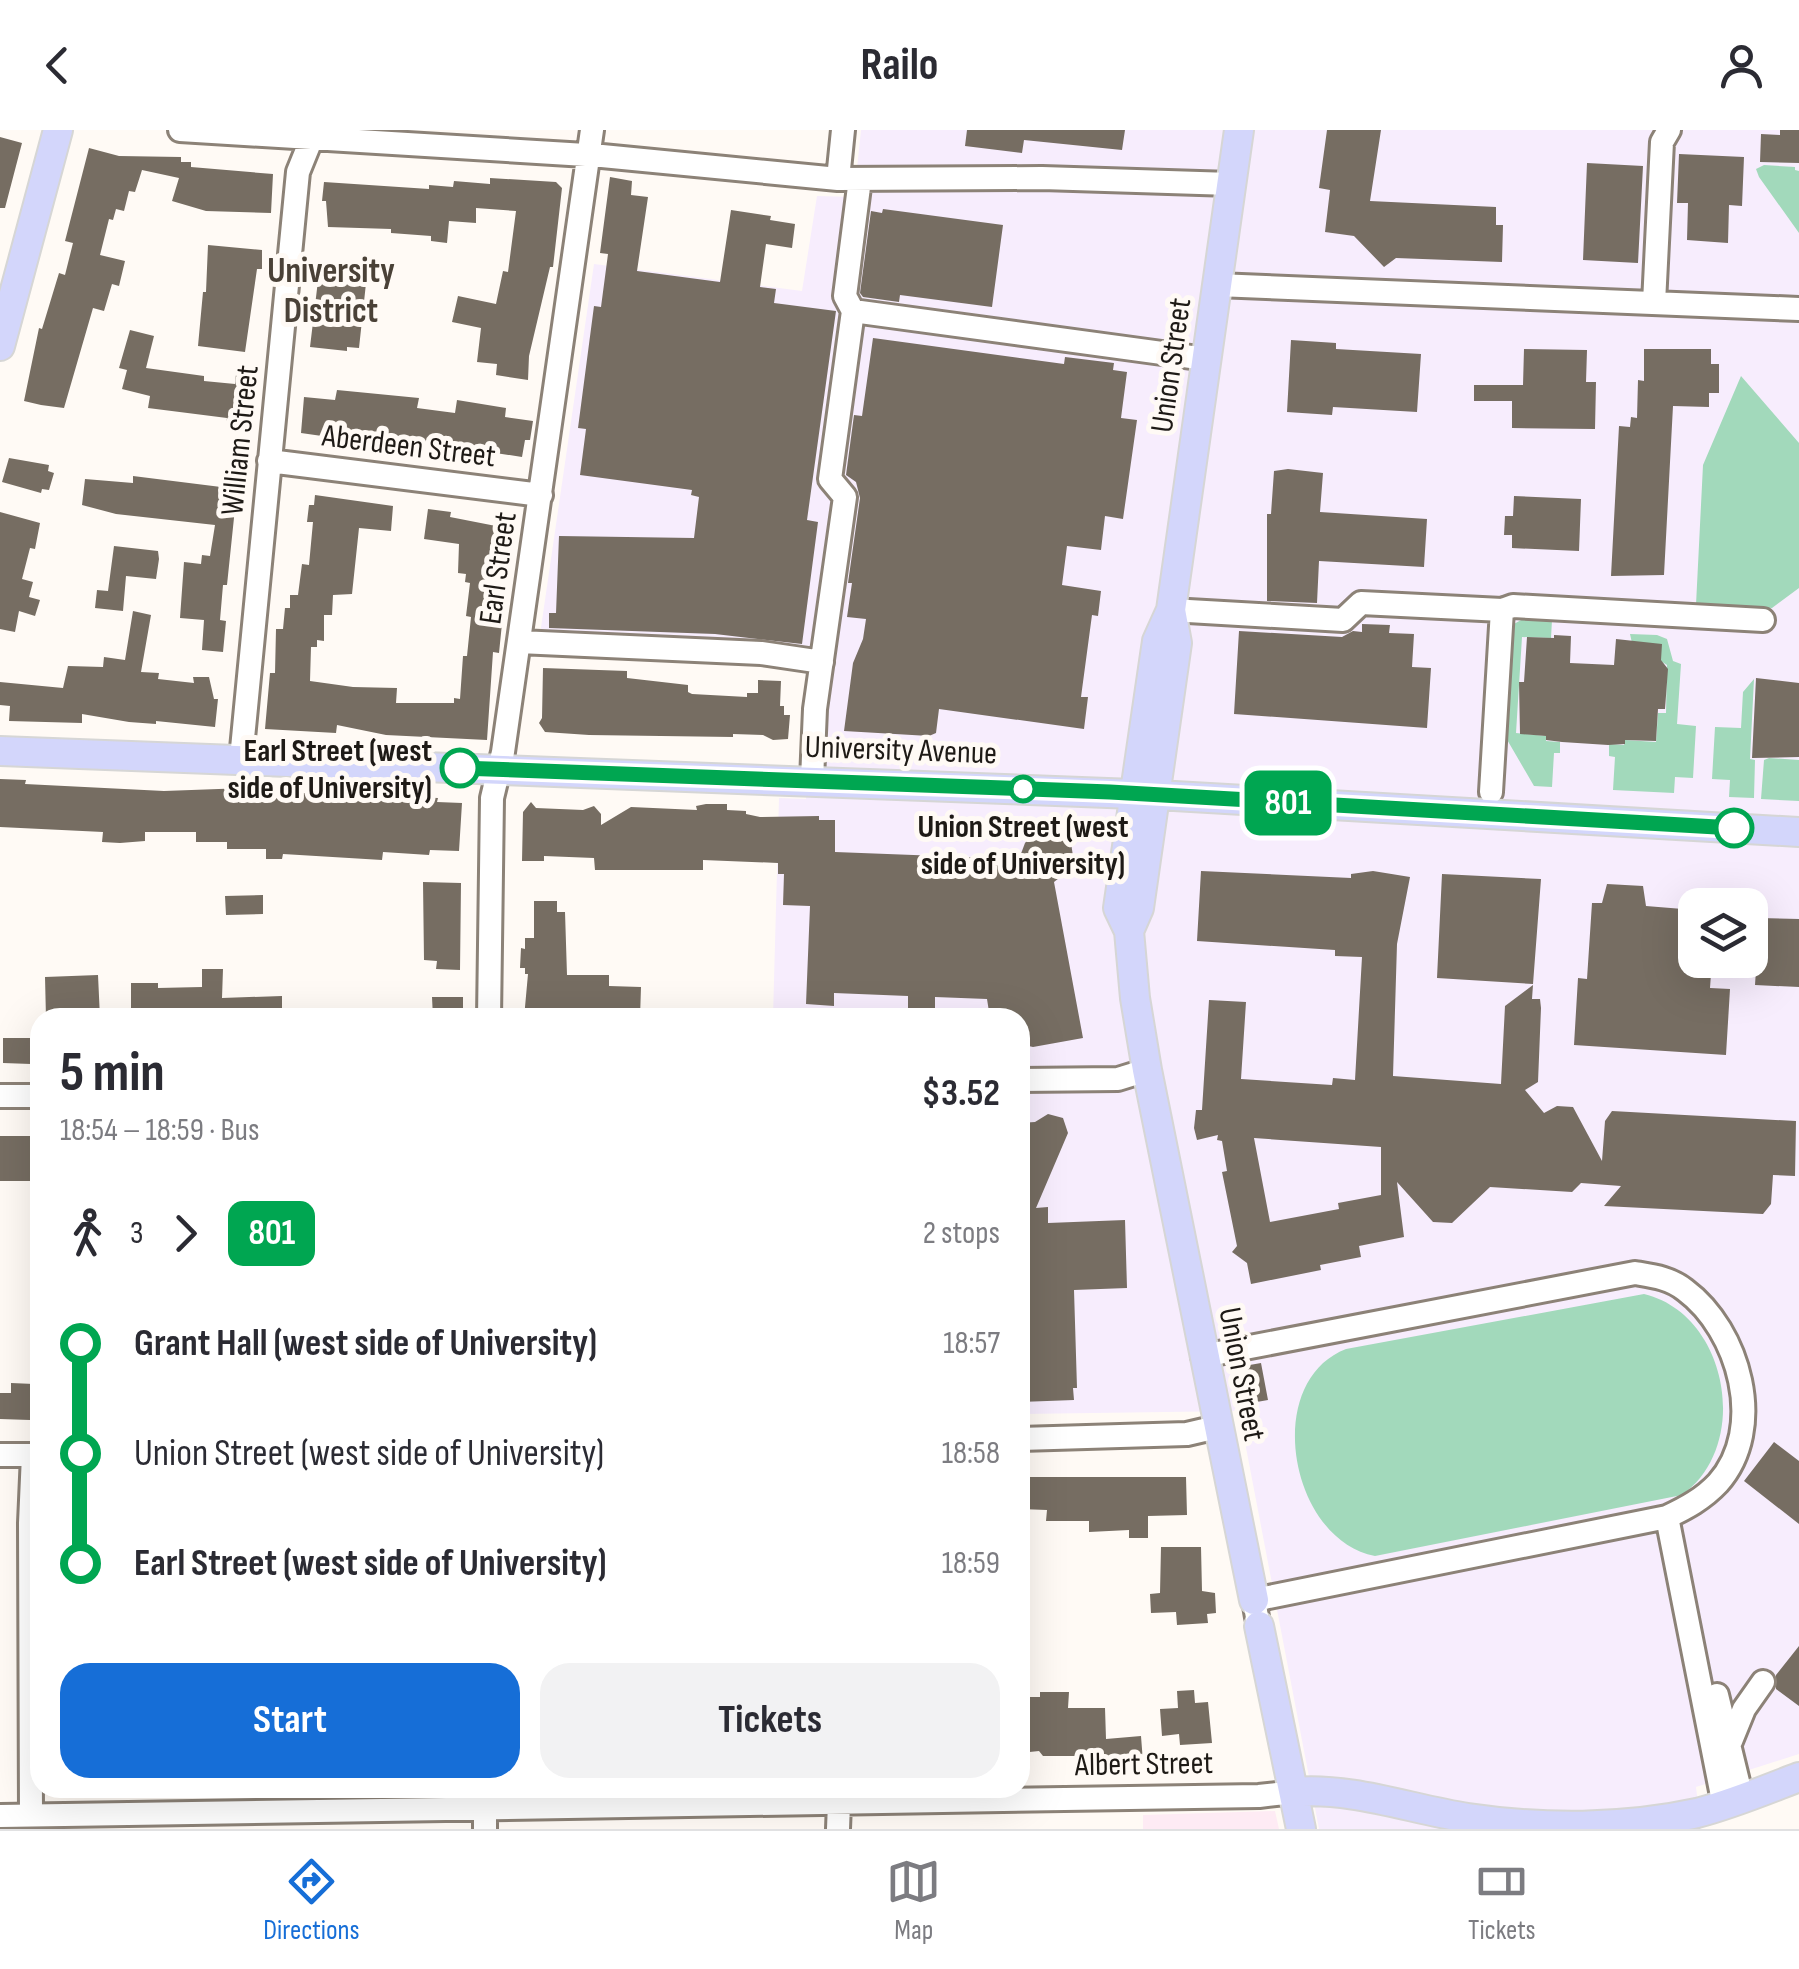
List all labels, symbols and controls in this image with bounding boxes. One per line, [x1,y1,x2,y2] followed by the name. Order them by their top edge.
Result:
[30,38,85,93] icon: back
[861,38,938,93] text: Railo
[1714,38,1769,93] icon: person
[267,250,395,333] district label: University District
[1143,296,1200,435] street label: Union Street
[213,363,268,517] street label: William Street
[319,416,498,476] street label: Aberdeen Street
[471,510,526,627] street label: Earl Street
[804,728,998,773] street label: University Avenue
[228,732,432,808] place label: Earl Street (west side of University)
[441,749,479,787] marker: Earl Street (west side of University)
[1230,770,1346,836] line badge: 801
[1010,776,1036,802] marker: Union Street (west side of University)
[1265,782,1311,825] text: 801
[918,808,1128,884] place label: Union Street (west side of University)
[1715,809,1753,847] unlabelled marker
[1678,888,1768,978] map controls
[1678,888,1768,978] button: layers
[60,1040,165,1107] text: 5 min
[922,1071,1000,1116] text: $3.52
[60,1111,260,1150] text: 18:54 – 18:59 · Bus
[60,1206,115,1261] icon: walk
[158,1206,213,1261] icon: forward
[248,1212,295,1255] text: 801
[130,1214,143,1253] text: 3
[923,1214,1000,1253] text: 2 stops
[1209,1304,1274,1444] street label: Union Street
[134,1321,597,1366] text: Grant Hall (west side of University)
[943,1324,1000,1363] text: 18:57
[134,1431,604,1476] text: Union Street (west side of University)
[942,1434,1000,1473] text: 18:58
[134,1541,606,1586] text: Earl Street (west side of University)
[942,1544,1000,1583] text: 18:59
[60,1663,520,1778] button: Start
[540,1663,1000,1778] button: Tickets
[1074,1744,1213,1785] street label: Albert Street
[263,1854,360,1947] tab: Directions
[886,1854,941,1947] tab: Map
[1468,1854,1536,1947] tab: Tickets

